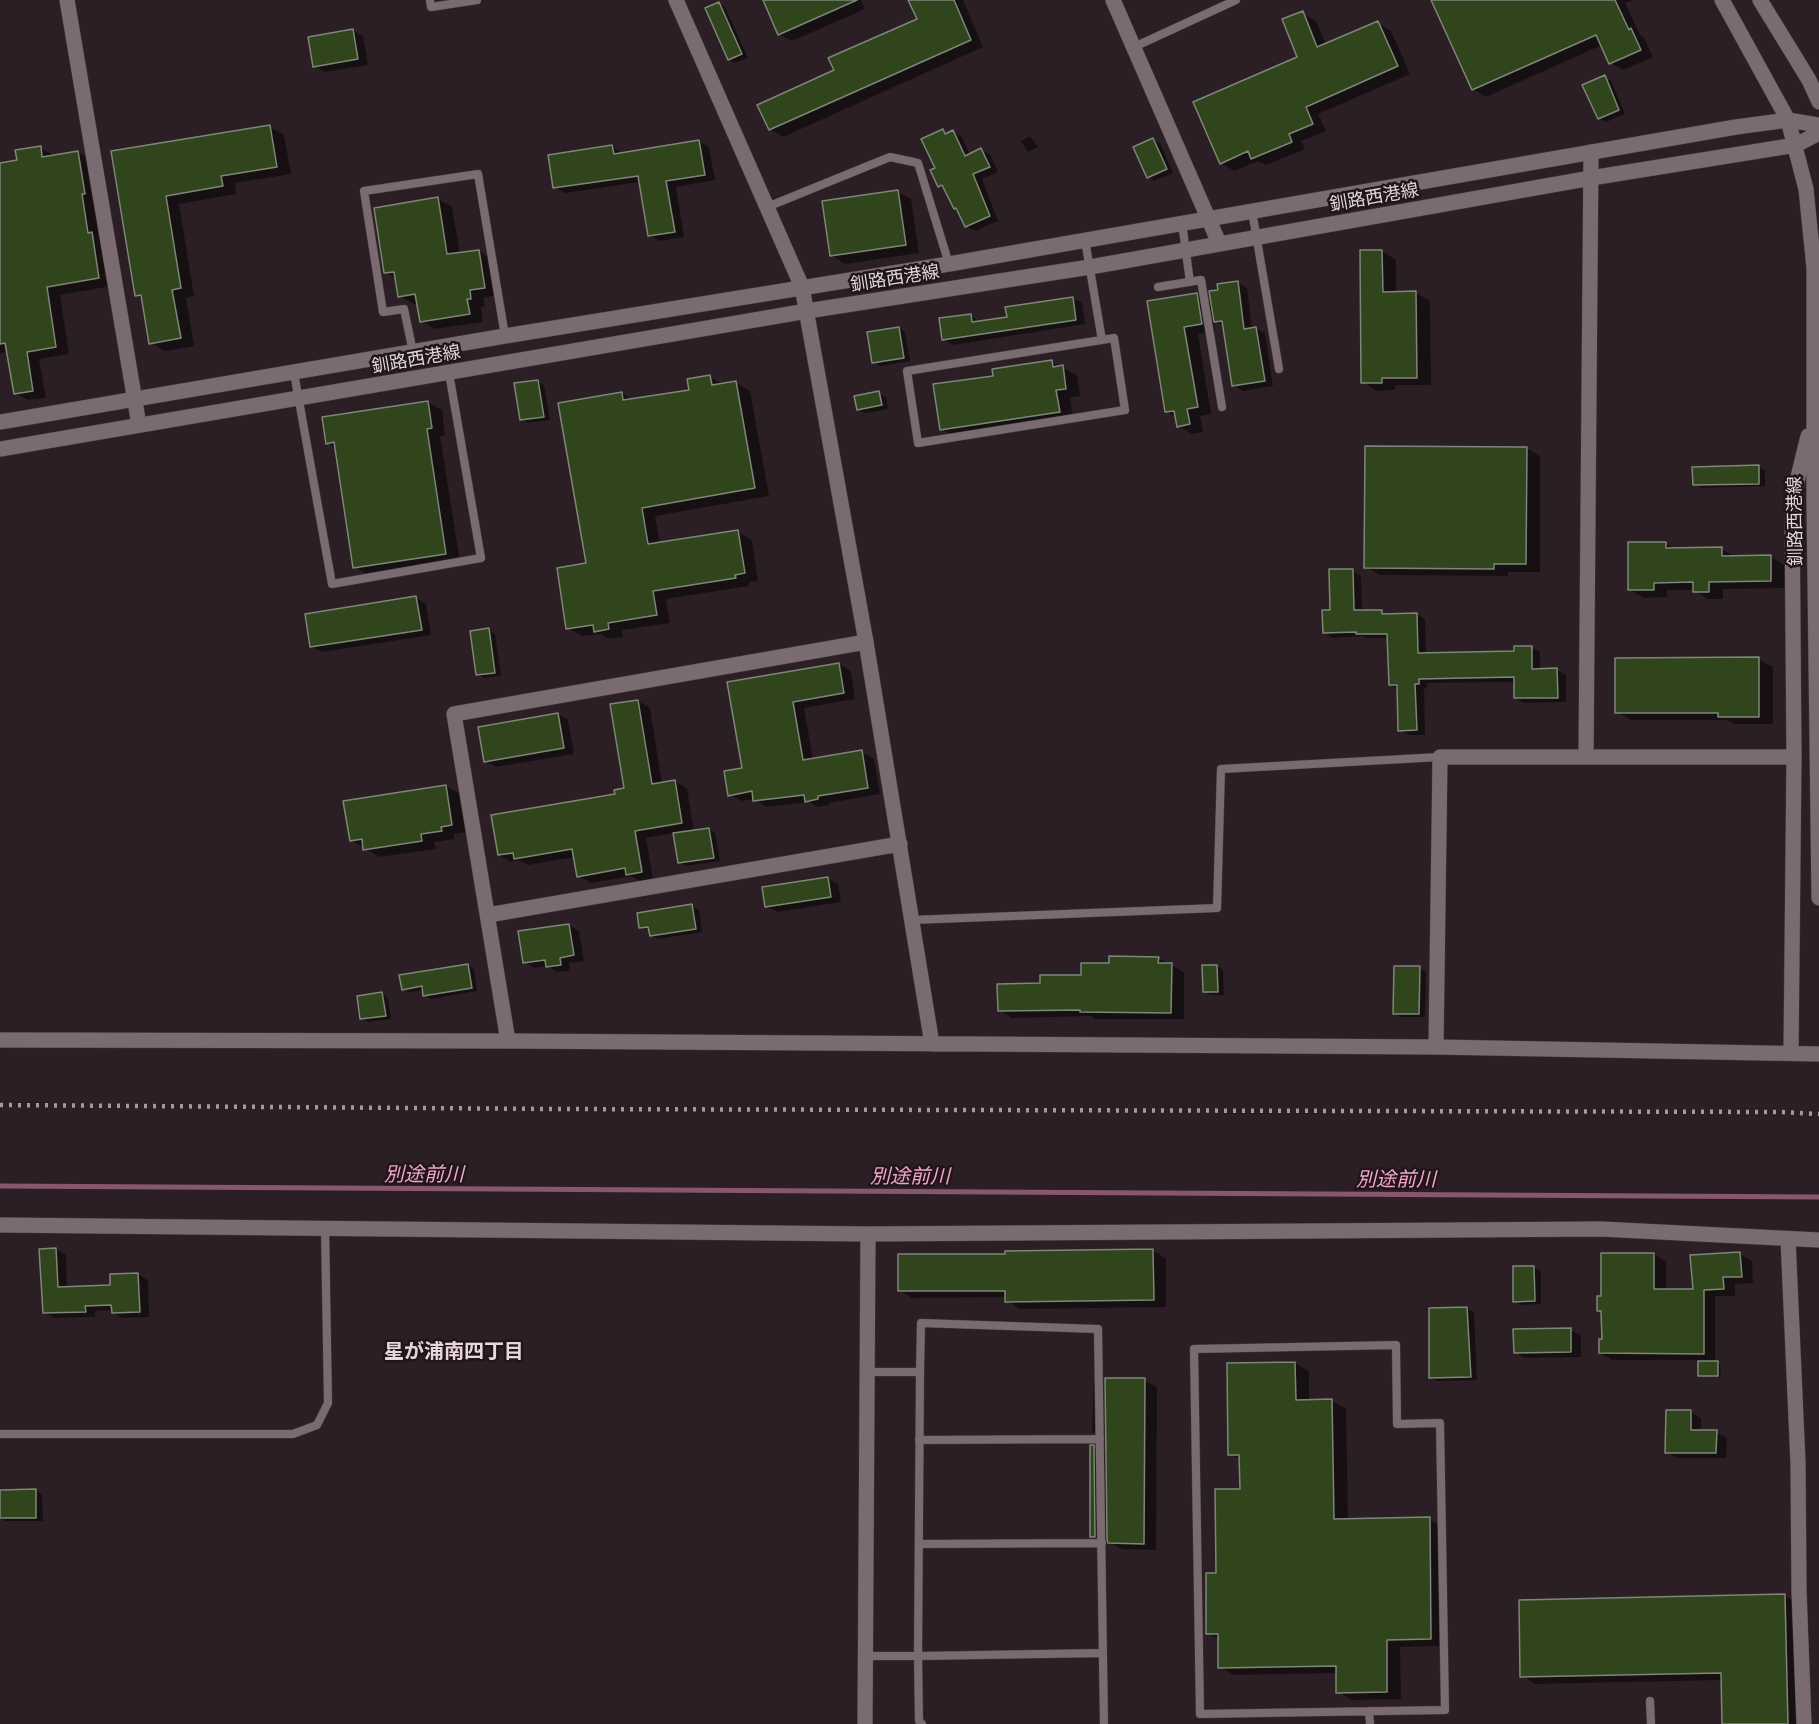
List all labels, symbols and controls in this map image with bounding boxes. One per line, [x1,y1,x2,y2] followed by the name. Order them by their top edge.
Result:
[1328,179,1420,215] street label: 釧路西港線
[849,260,941,296] street label: 釧路西港線
[370,341,462,377] street label: 釧路西港線
[1783,476,1807,566] street label: 釧路西港線
[384,1162,464,1186] water label: 別途前川
[870,1164,950,1188] water label: 別途前川
[1356,1167,1436,1191] water label: 別途前川
[384,1339,524,1363] district label: 星が浦南四丁目

